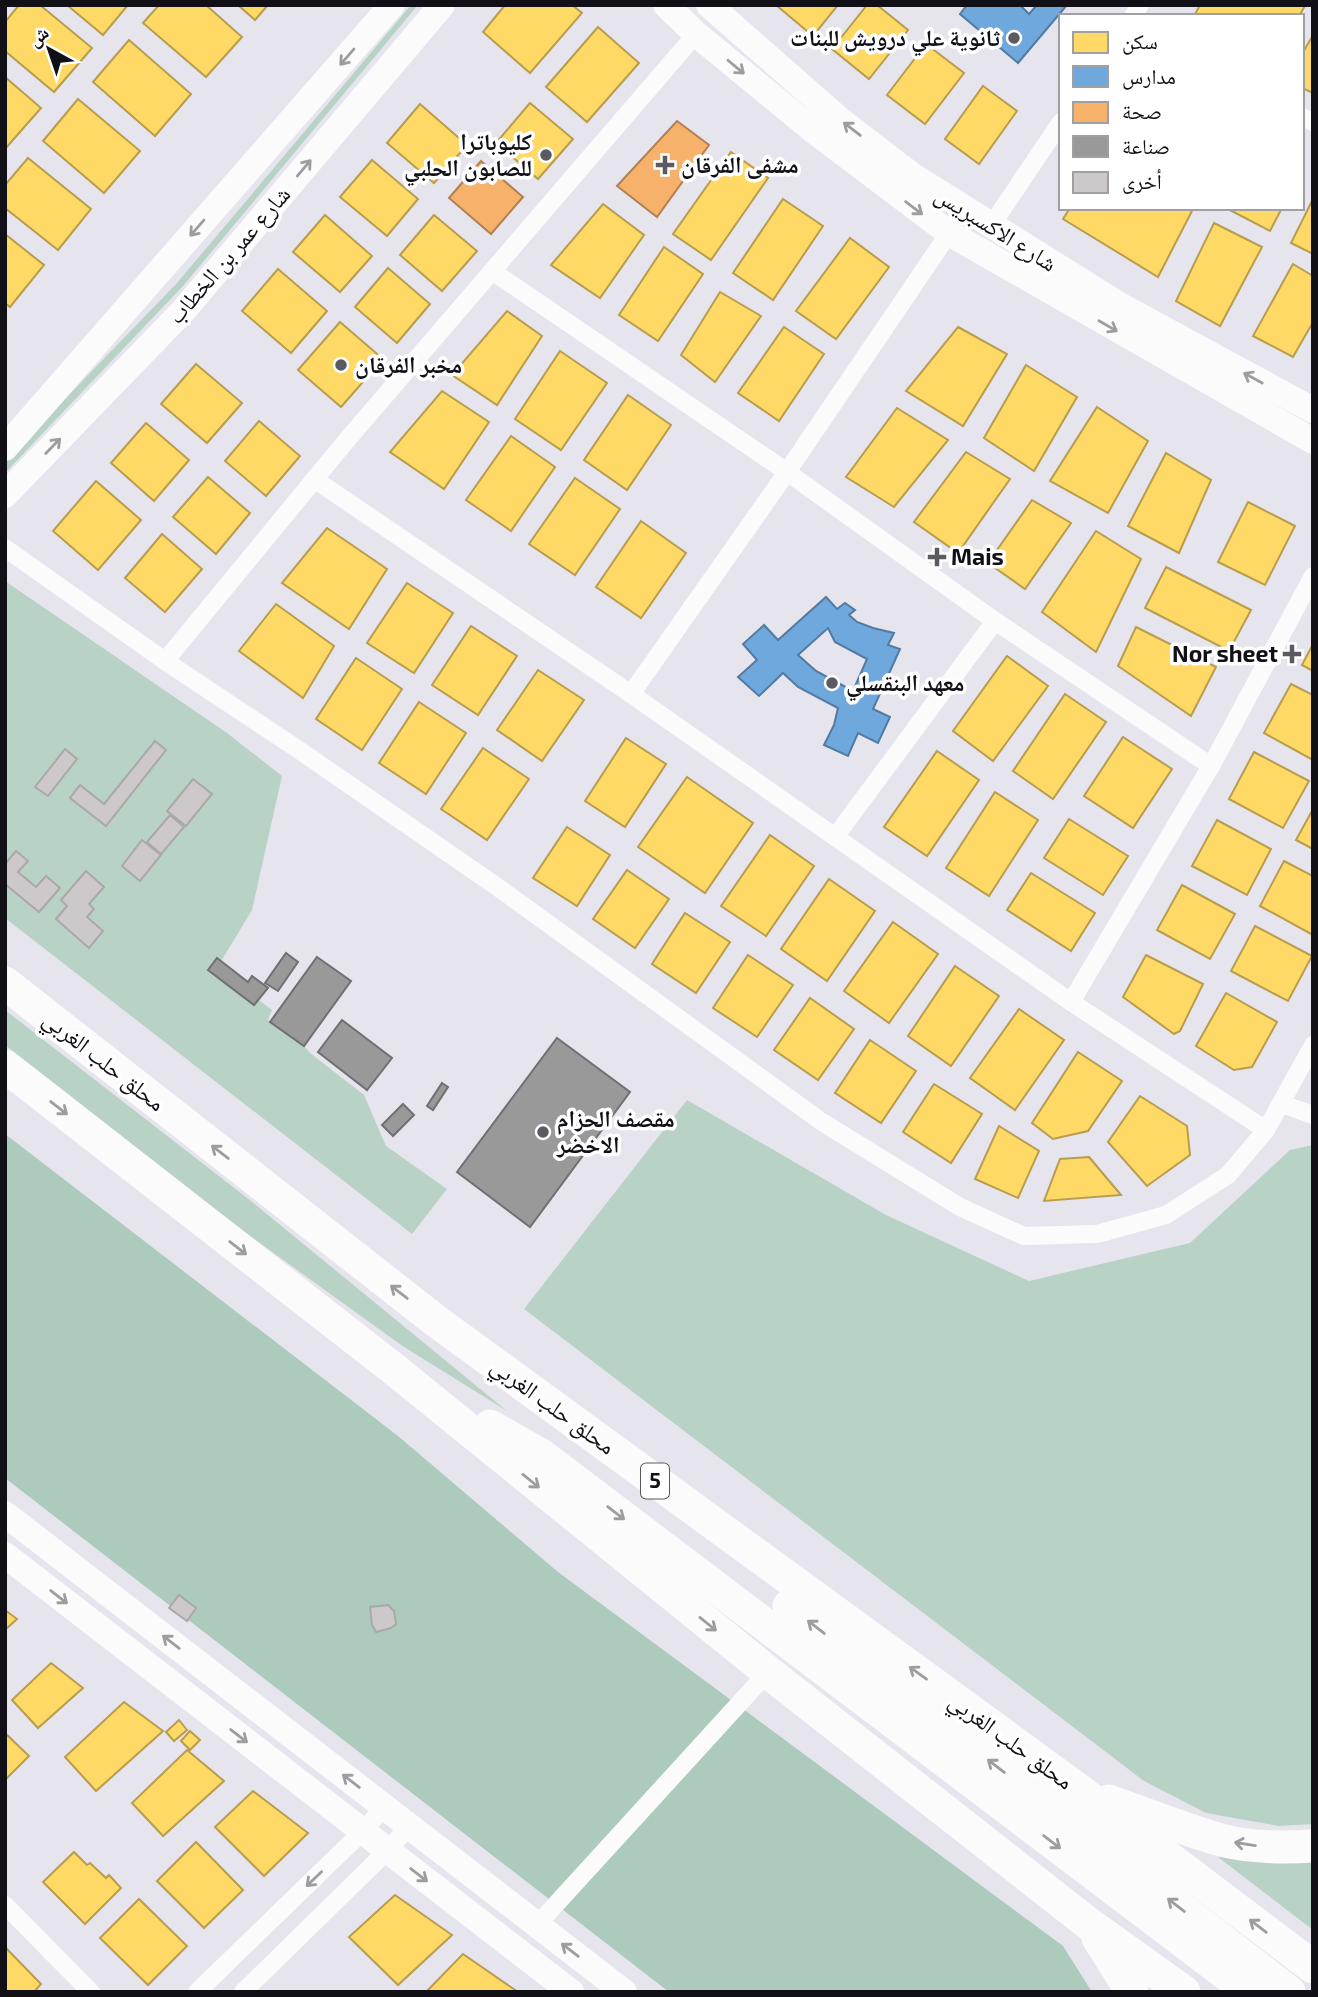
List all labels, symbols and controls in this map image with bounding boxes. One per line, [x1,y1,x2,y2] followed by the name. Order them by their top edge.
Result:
[14,14,84,84] north arrow
[1059,14,1304,210] legend
[23,20,54,52] text: ش
[790,23,1001,57] place label: ثانوية علي درويش للبنات
[1122,28,1158,55] text: سكن
[1006,30,1022,46] marker: ثانوية علي درويش للبنات
[339,47,355,65] one-way arrow
[726,59,744,75] one-way arrow
[1122,63,1176,90] text: مدارس
[1122,98,1162,123] text: صحة
[843,122,861,137] one-way arrow
[404,127,532,187] place label: كليوباترا للصابون الحلبي
[1122,133,1170,158] text: صناعة
[538,147,554,163] marker: كليوباترا للصابون الحلبي
[681,150,799,179] place label: مشفى الفرقان
[655,155,675,175] marker: مشفى الفرقان
[296,160,312,178] one-way arrow
[1122,168,1162,194] text: أخرى
[161,180,297,330] street label: شارع عمر بن الخطاب
[929,180,1063,278] street label: شارع الاكسبريس
[904,200,923,215] one-way arrow
[189,219,205,237] one-way arrow
[1098,319,1118,333] one-way arrow
[355,350,462,379] place label: مخبر الفرقان
[333,357,349,373] marker: مخبر الفرقان
[1243,370,1264,384] one-way arrow
[44,438,61,455] one-way arrow
[951,542,1004,570] place label: Mais
[929,549,945,565] marker: Mais
[1172,639,1278,667] place label: Nor sheet
[1284,646,1300,662] marker: Nor sheet
[846,668,964,702] place label: معهد البنقسلي
[824,675,840,691] marker: معهد البنقسلي
[35,1004,171,1121] street label: محلق حلب الغربي
[49,1100,68,1115] one-way arrow
[556,1104,675,1158] place label: مقصف الحزام الاخضر
[535,1124,551,1140] marker: مقصف الحزام الاخضر
[211,1144,230,1159] one-way arrow
[229,1240,247,1255] one-way arrow
[390,1285,409,1300] one-way arrow
[483,1351,621,1464] street label: محلق حلب الغربي
[641,1464,669,1498] road number: 5
[522,1473,540,1488] one-way arrow
[607,1505,625,1520] one-way arrow
[50,1589,68,1604] one-way arrow
[699,1616,717,1632] one-way arrow
[808,1619,826,1634] one-way arrow
[163,1635,181,1650] one-way arrow
[909,1666,928,1681] one-way arrow
[941,1686,1079,1799] street label: محلق حلب الغربي
[230,1728,248,1743] one-way arrow
[988,1759,1006,1774] one-way arrow
[343,1774,361,1789] one-way arrow
[1042,1835,1061,1850] one-way arrow
[1234,1837,1257,1850] one-way arrow
[410,1867,428,1882] one-way arrow
[306,1870,323,1887] one-way arrow
[1168,1898,1186,1913] one-way arrow
[1250,1918,1268,1933] one-way arrow
[561,1943,580,1958] one-way arrow

